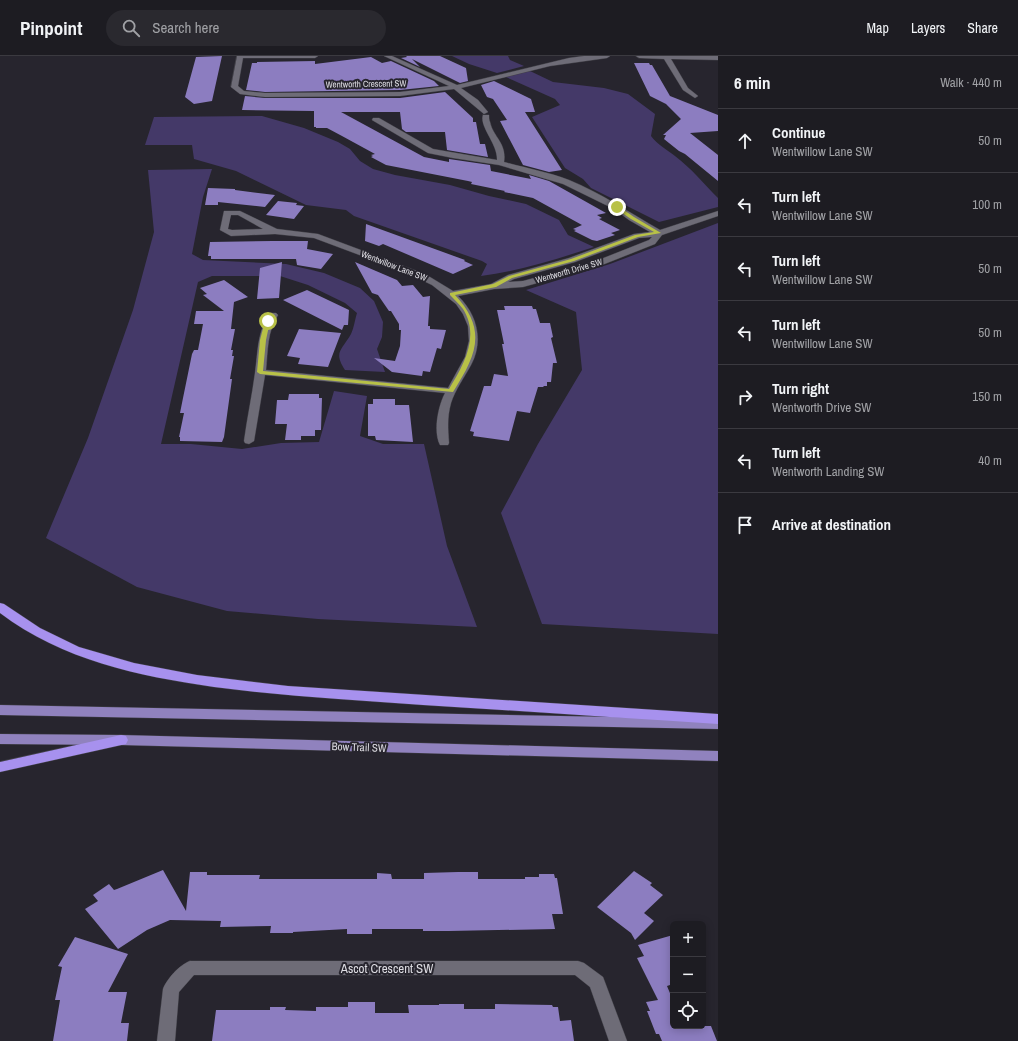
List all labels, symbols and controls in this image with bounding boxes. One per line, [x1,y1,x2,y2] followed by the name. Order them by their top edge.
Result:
[106,10,386,46] search box
[20,15,82,41] text: Pinpoint
[120,17,142,39] icon: search
[152,17,219,38] text: Search here
[867,19,889,37] text: Map
[911,19,945,37] text: Layers
[967,19,998,37] text: Share
[734,71,770,94] text: 6 min
[940,74,1002,91] text: Walk · 440 m
[326,77,406,91] street label: Wentworth Crescent SW
[772,122,825,143] text: Continue
[734,130,756,152] icon: ahead
[978,132,1002,149] text: 50 m
[772,143,873,160] text: Wentwillow Lane SW
[772,186,820,207] text: Turn left
[734,194,756,216] icon: left
[972,196,1002,213] text: 100 m
[608,198,626,216] route end
[772,207,873,224] text: Wentwillow Lane SW
[359,248,429,284] street label: Wentwillow Lane SW
[772,250,820,271] text: Turn left
[534,256,604,286] street label: Wentworth Drive SW
[734,258,756,280] icon: left
[978,260,1002,277] text: 50 m
[772,271,873,288] text: Wentwillow Lane SW
[259,312,277,330] route start
[772,314,820,335] text: Turn left
[734,322,756,344] icon: left
[978,324,1002,341] text: 50 m
[772,335,873,352] text: Wentwillow Lane SW
[772,378,829,399] text: Turn right
[734,386,756,408] icon: right
[972,388,1002,405] text: 150 m
[772,399,871,416] text: Wentworth Drive SW
[772,442,820,463] text: Turn left
[734,450,756,472] icon: left
[978,452,1002,469] text: 40 m
[772,463,884,480] text: Wentworth Landing SW
[734,514,756,536] icon: arrive
[772,514,891,535] text: Arrive at destination
[331,739,387,755] street label: Bow Trail SW
[670,921,706,1029] map controls
[670,921,706,957] button: +
[670,957,706,993] button: −
[340,960,433,977] street label: Ascot Crescent SW
[670,993,706,1029] button: locate

